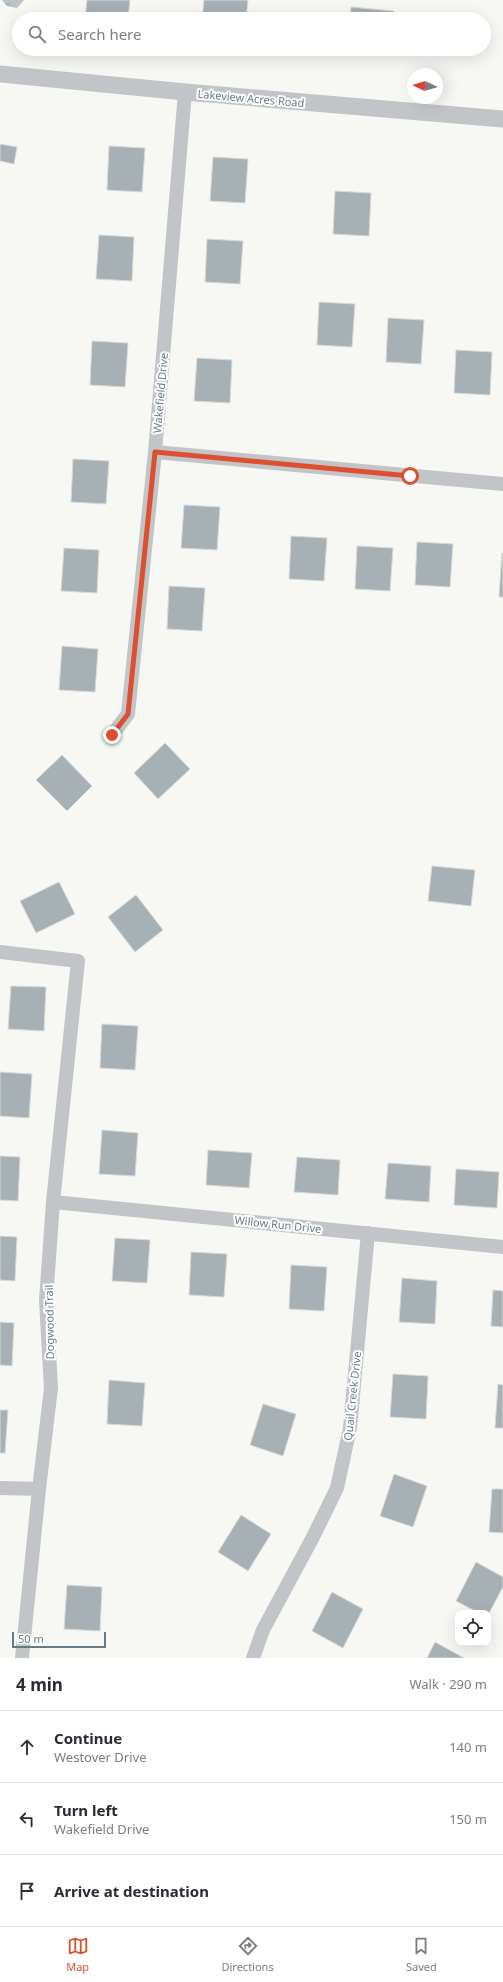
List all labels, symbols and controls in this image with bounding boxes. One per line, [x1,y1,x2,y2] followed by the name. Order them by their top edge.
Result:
[12,12,491,56] search box
[26,23,48,45] icon: search
[58,24,141,44] text: Search here
[407,68,443,104] north arrow
[197,86,305,110] street label: Lakeview Acres Road
[149,352,171,434] street label: Wakefield Drive
[401,467,419,485] route start
[103,726,121,744] route end
[234,1212,322,1236] street label: Willow Run Drive
[41,1284,57,1360] street label: Dogwood Trail
[340,1351,364,1441] street label: Quail Creek Drive
[455,1610,491,1646] map controls
[455,1610,491,1646] button: locate
[12,1630,106,1649] scale bar
[18,1631,44,1646] text: 50 m
[16,1673,63,1696] text: 4 min
[409,1675,487,1693] text: Walk · 290 m
[54,1728,122,1748] text: Continue
[16,1736,38,1758] icon: ahead
[449,1738,487,1756] text: 140 m
[54,1748,147,1766] text: Westover Drive
[54,1800,118,1820] text: Turn left
[16,1808,38,1830] icon: left
[449,1810,487,1828] text: 150 m
[54,1820,149,1838] text: Wakefield Drive
[16,1880,38,1902] icon: arrive
[54,1881,209,1901] text: Arrive at destination
[66,1935,89,1974] tab: Map
[221,1935,274,1974] tab: Directions
[406,1935,437,1974] tab: Saved

